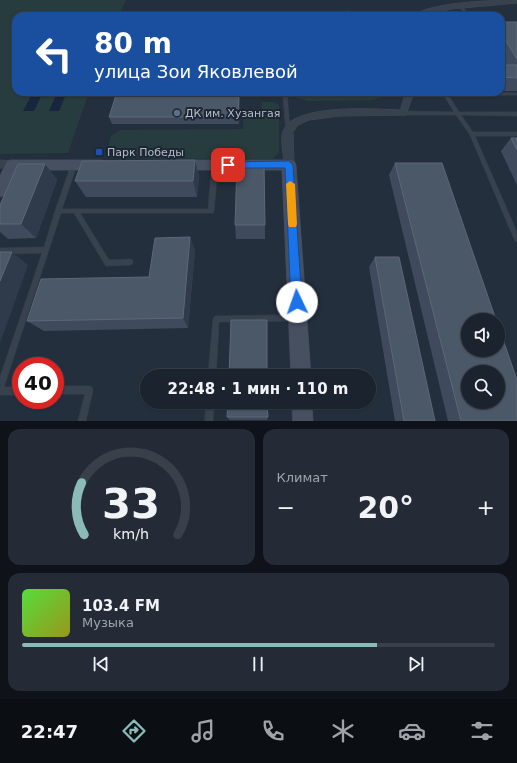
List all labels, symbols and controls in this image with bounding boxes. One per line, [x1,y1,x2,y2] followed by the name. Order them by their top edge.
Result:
[94,27,172,60] text: 80 m
[28,28,80,80] icon: left
[94,61,298,82] text: улица Зои Яковлевой
[185,107,280,120] place label: ДК им. Хузангая
[172,108,182,118] marker: ДК им. Хузангая
[107,146,184,159] place label: Парк Победы
[94,147,104,157] marker: Парк Победы
[211,148,245,182] pin
[217,154,239,176] icon: arrive
[276,281,318,323] position arrow
[461,313,505,409] map controls
[461,313,505,357] button: sound
[12,357,64,409] speed limit sign: 40
[461,365,505,409] button: search
[168,380,349,398] text: 22:48 · 1 мин · 110 m
[277,470,328,485] text: Климат
[102,479,160,528] text: 33
[357,490,414,525] text: 20°
[277,495,295,520] text: −
[477,495,495,520] text: +
[113,526,149,542] text: km/h
[82,597,160,615] text: 103.4 FM
[82,615,134,630] text: Музыка
[90,653,112,675] icon: previous
[247,653,269,675] icon: pause
[405,653,427,675] icon: next
[120,717,148,745] icon: directions
[189,717,217,745] icon: music
[259,717,287,745] icon: phone
[329,717,357,745] icon: climate
[398,717,426,745] icon: car
[468,717,496,745] icon: filters
[21,721,78,742] text: 22:47

